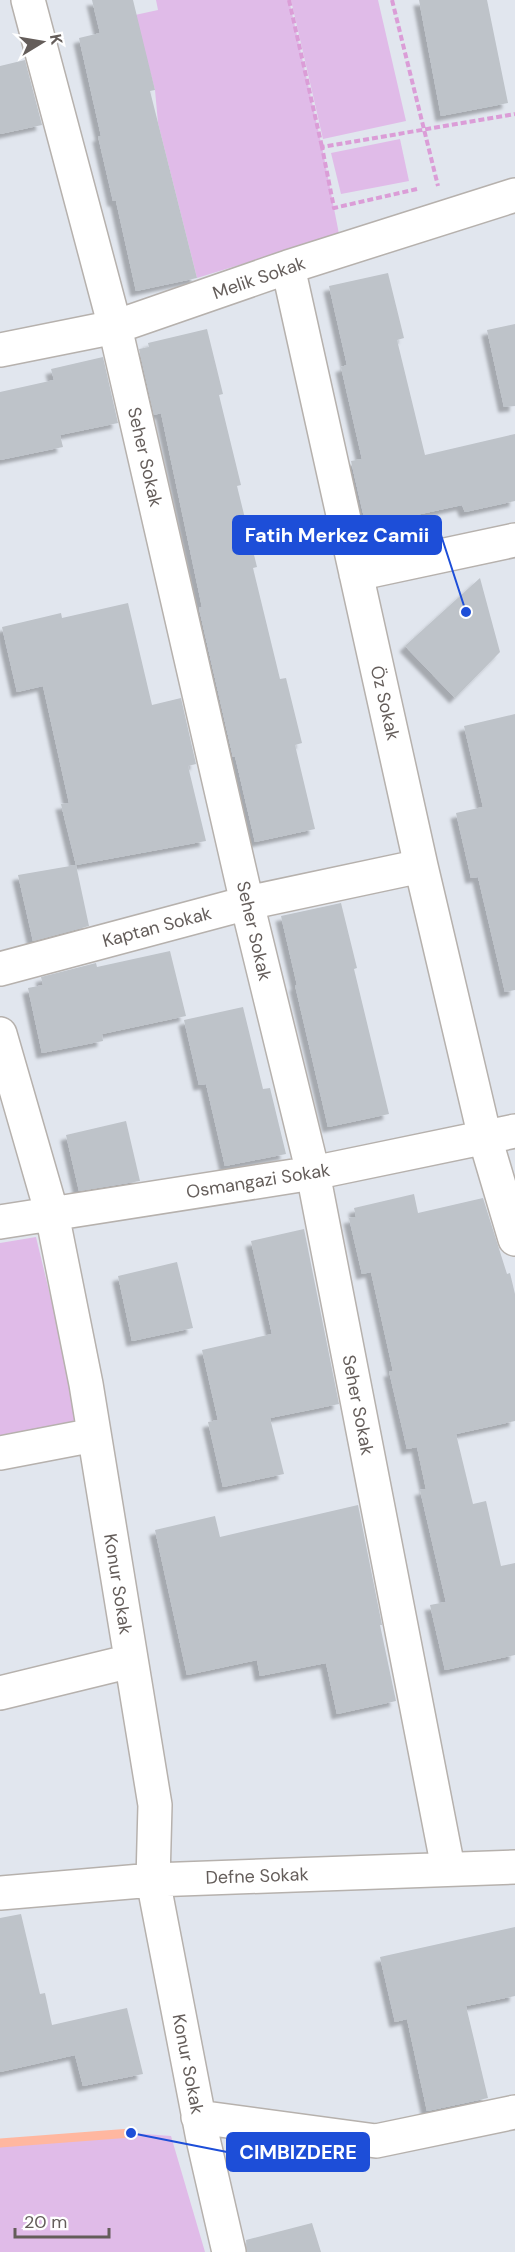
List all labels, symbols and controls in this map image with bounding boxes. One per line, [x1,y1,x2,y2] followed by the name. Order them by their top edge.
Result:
[12,12,72,72] north arrow
[45,32,68,47] text: K
[209,251,309,305] street label: Melik Sokak
[122,405,168,509] street label: Seher Sokak
[233,516,441,554] callout: Fatih Merkez Camii
[245,522,429,548] text: Fatih Merkez Camii
[365,663,405,743] street label: Öz Sokak
[231,879,277,983] street label: Seher Sokak
[100,901,214,953] street label: Kaptan Sokak
[184,1158,332,1204] street label: Osmangazi Sokak
[337,1353,379,1457] street label: Seher Sokak
[98,1532,138,1636] street label: Konur Sokak
[205,1862,309,1890] street label: Defne Sokak
[167,2012,209,2116] street label: Konur Sokak
[227,2133,369,2171] callout: CIMBIZDERE
[239,2139,357,2165] text: CIMBIZDERE
[15,2201,110,2239] scale bar
[24,2210,67,2234] text: 20 m

